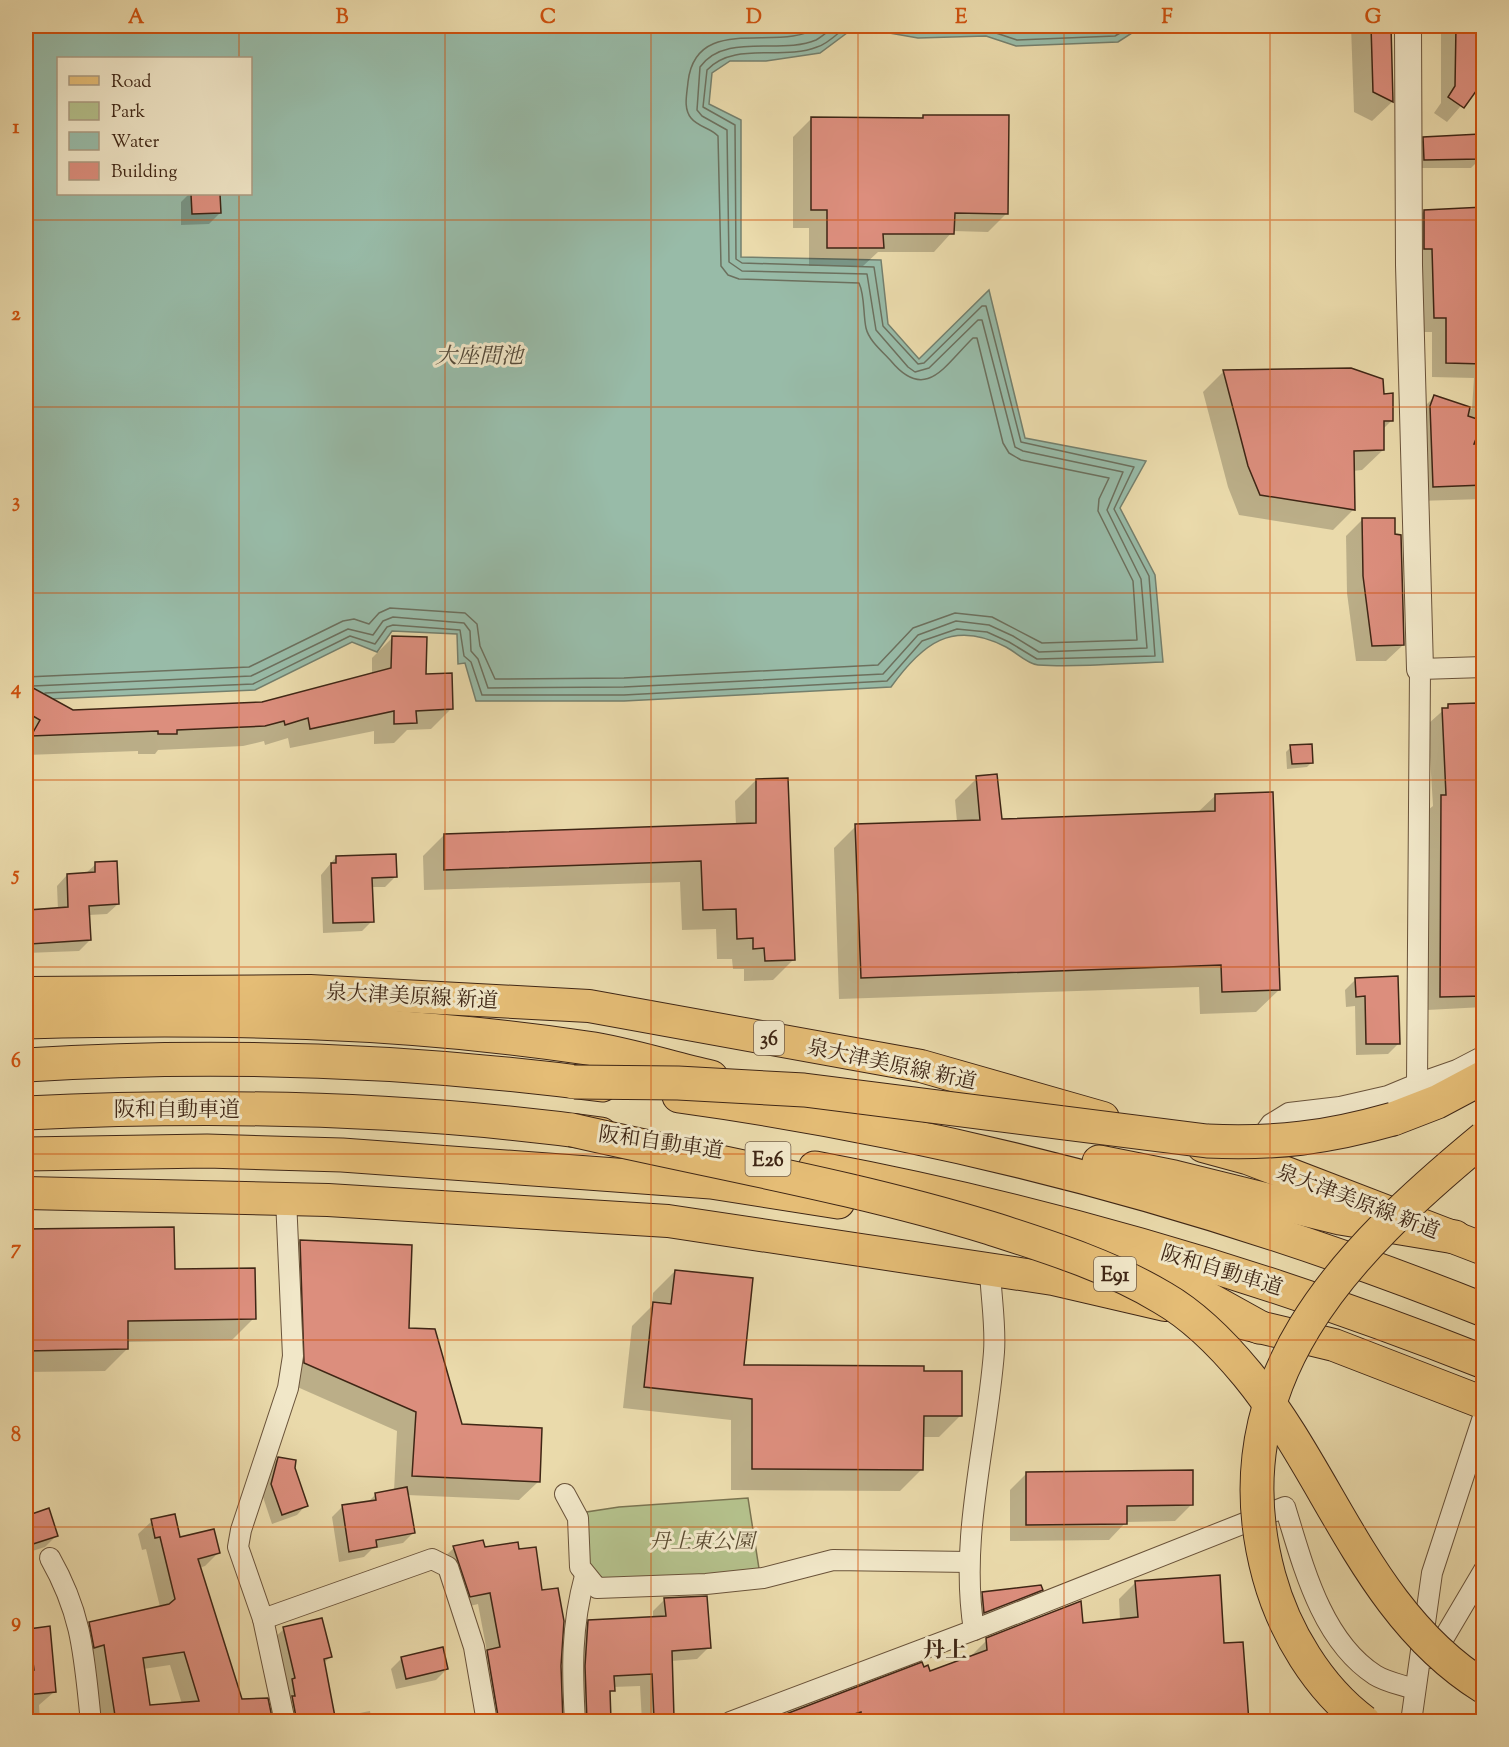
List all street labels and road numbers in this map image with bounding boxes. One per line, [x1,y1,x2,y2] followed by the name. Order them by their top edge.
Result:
[325,979,499,1017] street label: 泉大津美原線 新道
[754,1021,784,1055] road number: 36
[804,1033,979,1099] street label: 泉大津美原線 新道
[114,1096,240,1126] street label: 阪和自動車道
[596,1120,725,1168] street label: 阪和自動車道
[746,1142,790,1176] road number: E26
[1271,1158,1443,1248] street label: 泉大津美原線 新道
[1157,1239,1286,1305] street label: 阪和自動車道
[1094,1257,1136,1291] road number: E91

